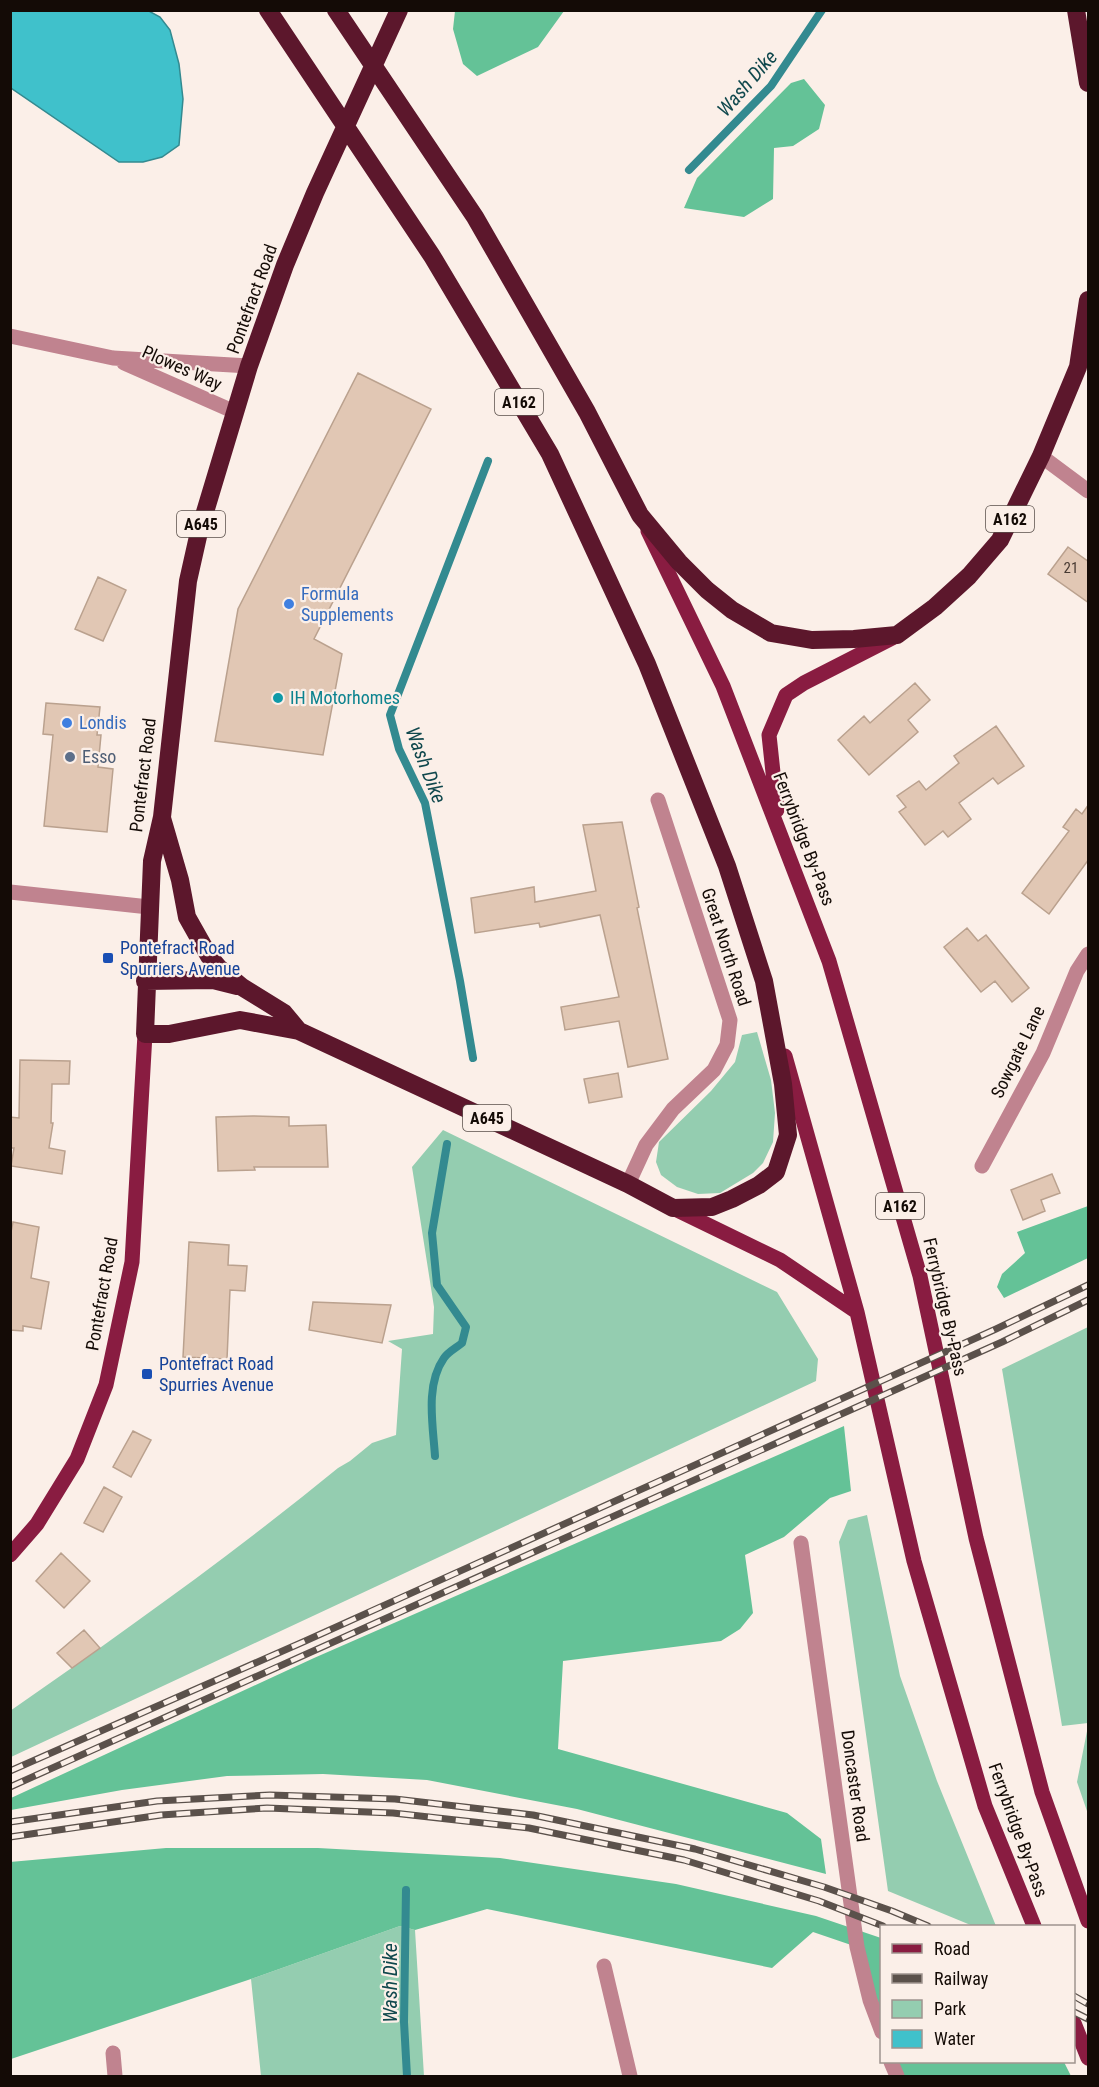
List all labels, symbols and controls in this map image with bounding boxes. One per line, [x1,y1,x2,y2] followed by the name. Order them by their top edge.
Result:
[712,45,782,121] water label: Wash Dike
[222,241,281,356] street label: Pontefract Road
[139,341,226,395] street label: Plowes Way
[495,389,543,415] road number: A162
[986,506,1034,532] road number: A162
[177,511,225,537] road number: A645
[1064,559,1078,577] house number: 21
[301,583,394,625] place label: Formula Supplements
[282,597,296,611] marker: Formula Supplements
[290,687,400,708] place label: IH Motorhomes
[271,691,285,705] marker: IH Motorhomes
[79,712,127,733] place label: Londis
[60,716,74,730] marker: Londis
[125,717,160,833] street label: Pontefract Road
[401,724,451,806] water label: Wash Dike
[82,746,116,767] place label: Esso
[63,750,77,764] marker: Esso
[769,769,840,908] street label: Ferrybridge By-Pass
[698,885,755,1009] street label: Great North Road
[120,937,240,979] place label: Pontefract Road Spurriers Avenue
[101,951,115,965] marker: Pontefract Road Spurriers Avenue
[986,1002,1049,1101] street label: Sowgate Lane
[463,1105,511,1131] road number: A645
[876,1193,924,1219] road number: A162
[81,1236,122,1352] street label: Pontefract Road
[919,1236,972,1378] street label: Ferrybridge By-Pass
[159,1353,274,1395] place label: Pontefract Road Spurries Avenue
[140,1367,154,1381] marker: Pontefract Road Spurries Avenue
[837,1729,874,1843] street label: Doncaster Road
[984,1760,1052,1900] street label: Ferrybridge By-Pass
[880,1925,1075,2063] legend
[934,1938,970,1959] text: Road
[378,1943,402,2023] water label: Wash Dike
[934,1968,989,1989] text: Railway
[934,1998,966,2019] text: Park
[934,2028,976,2049] text: Water

